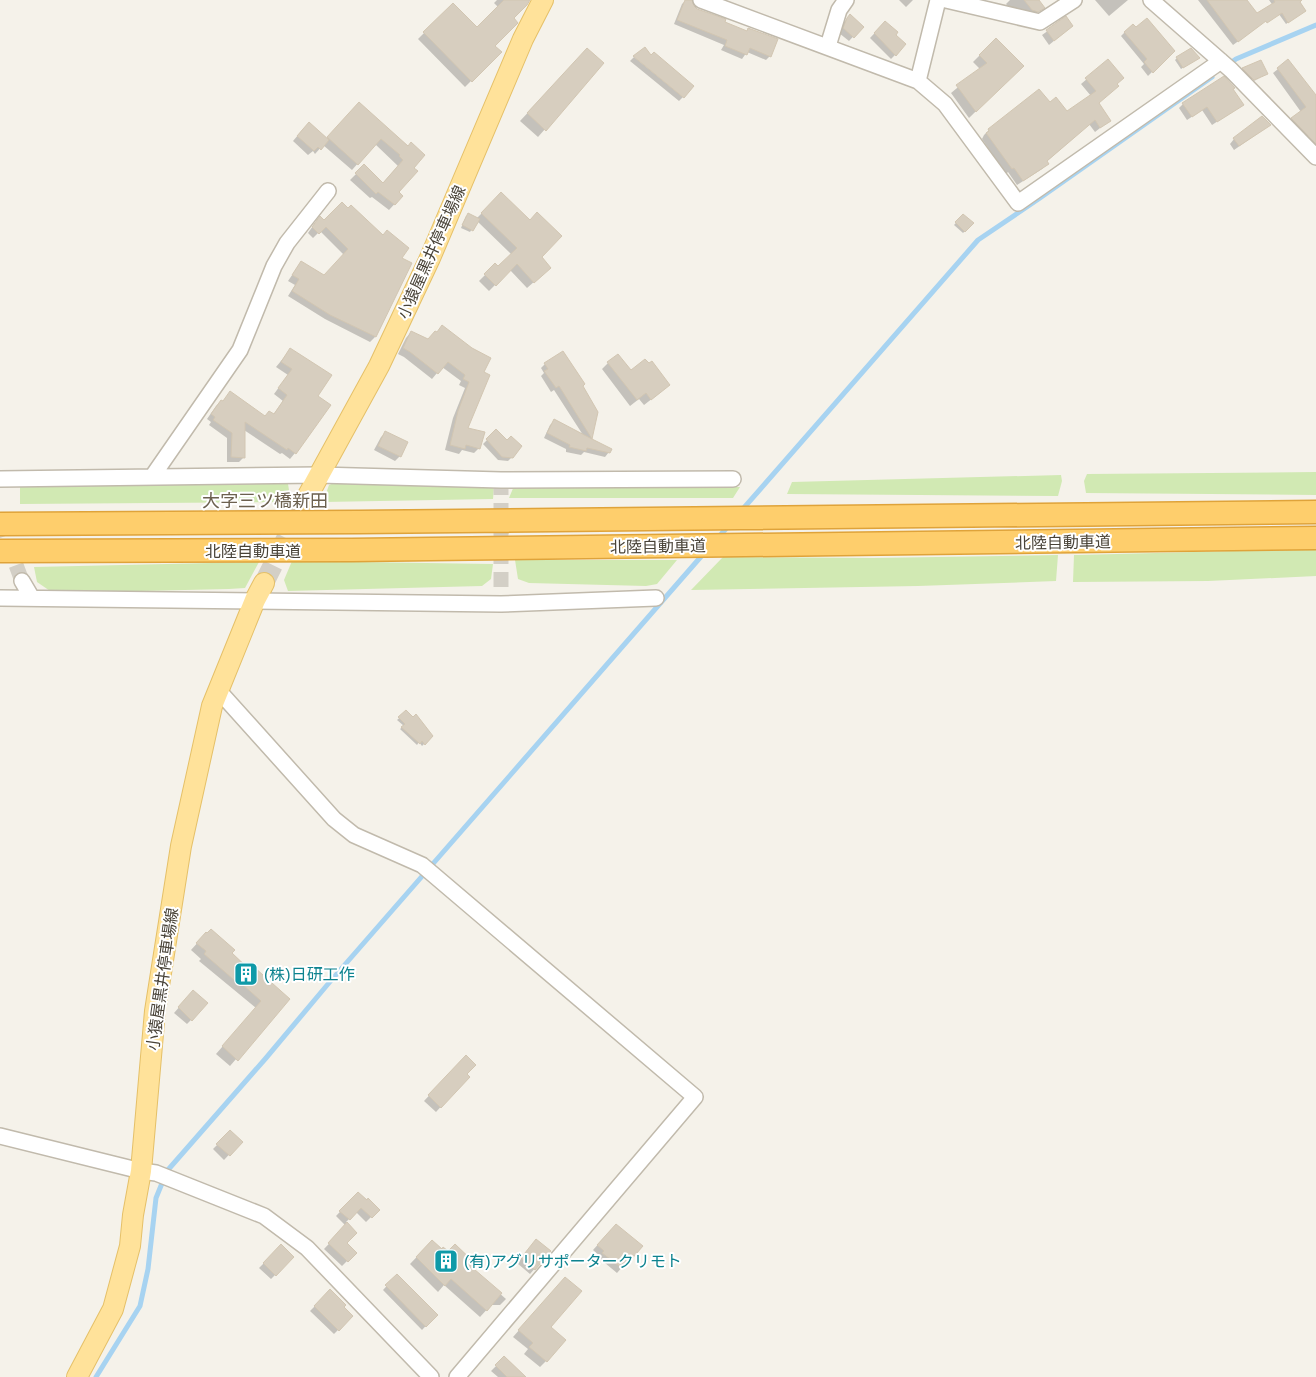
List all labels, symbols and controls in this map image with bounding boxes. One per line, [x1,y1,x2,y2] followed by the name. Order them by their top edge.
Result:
[394,183,469,321] street label: 小猿屋黒井停車場線
[202,491,328,511] district label: 大字三ツ橋新田
[1015,533,1111,552] street label: 北陸自動車道
[610,537,706,556] street label: 北陸自動車道
[205,543,301,560] street label: 北陸自動車道
[144,907,181,1052] street label: 小猿屋黒井停車場線
[233,961,259,987] building icon: (株)日研工作
[264,966,355,983] place label: (株)日研工作
[433,1248,459,1274] building icon: (有)アグリサポータークリモト
[464,1253,682,1270] place label: (有)アグリサポータークリモト

